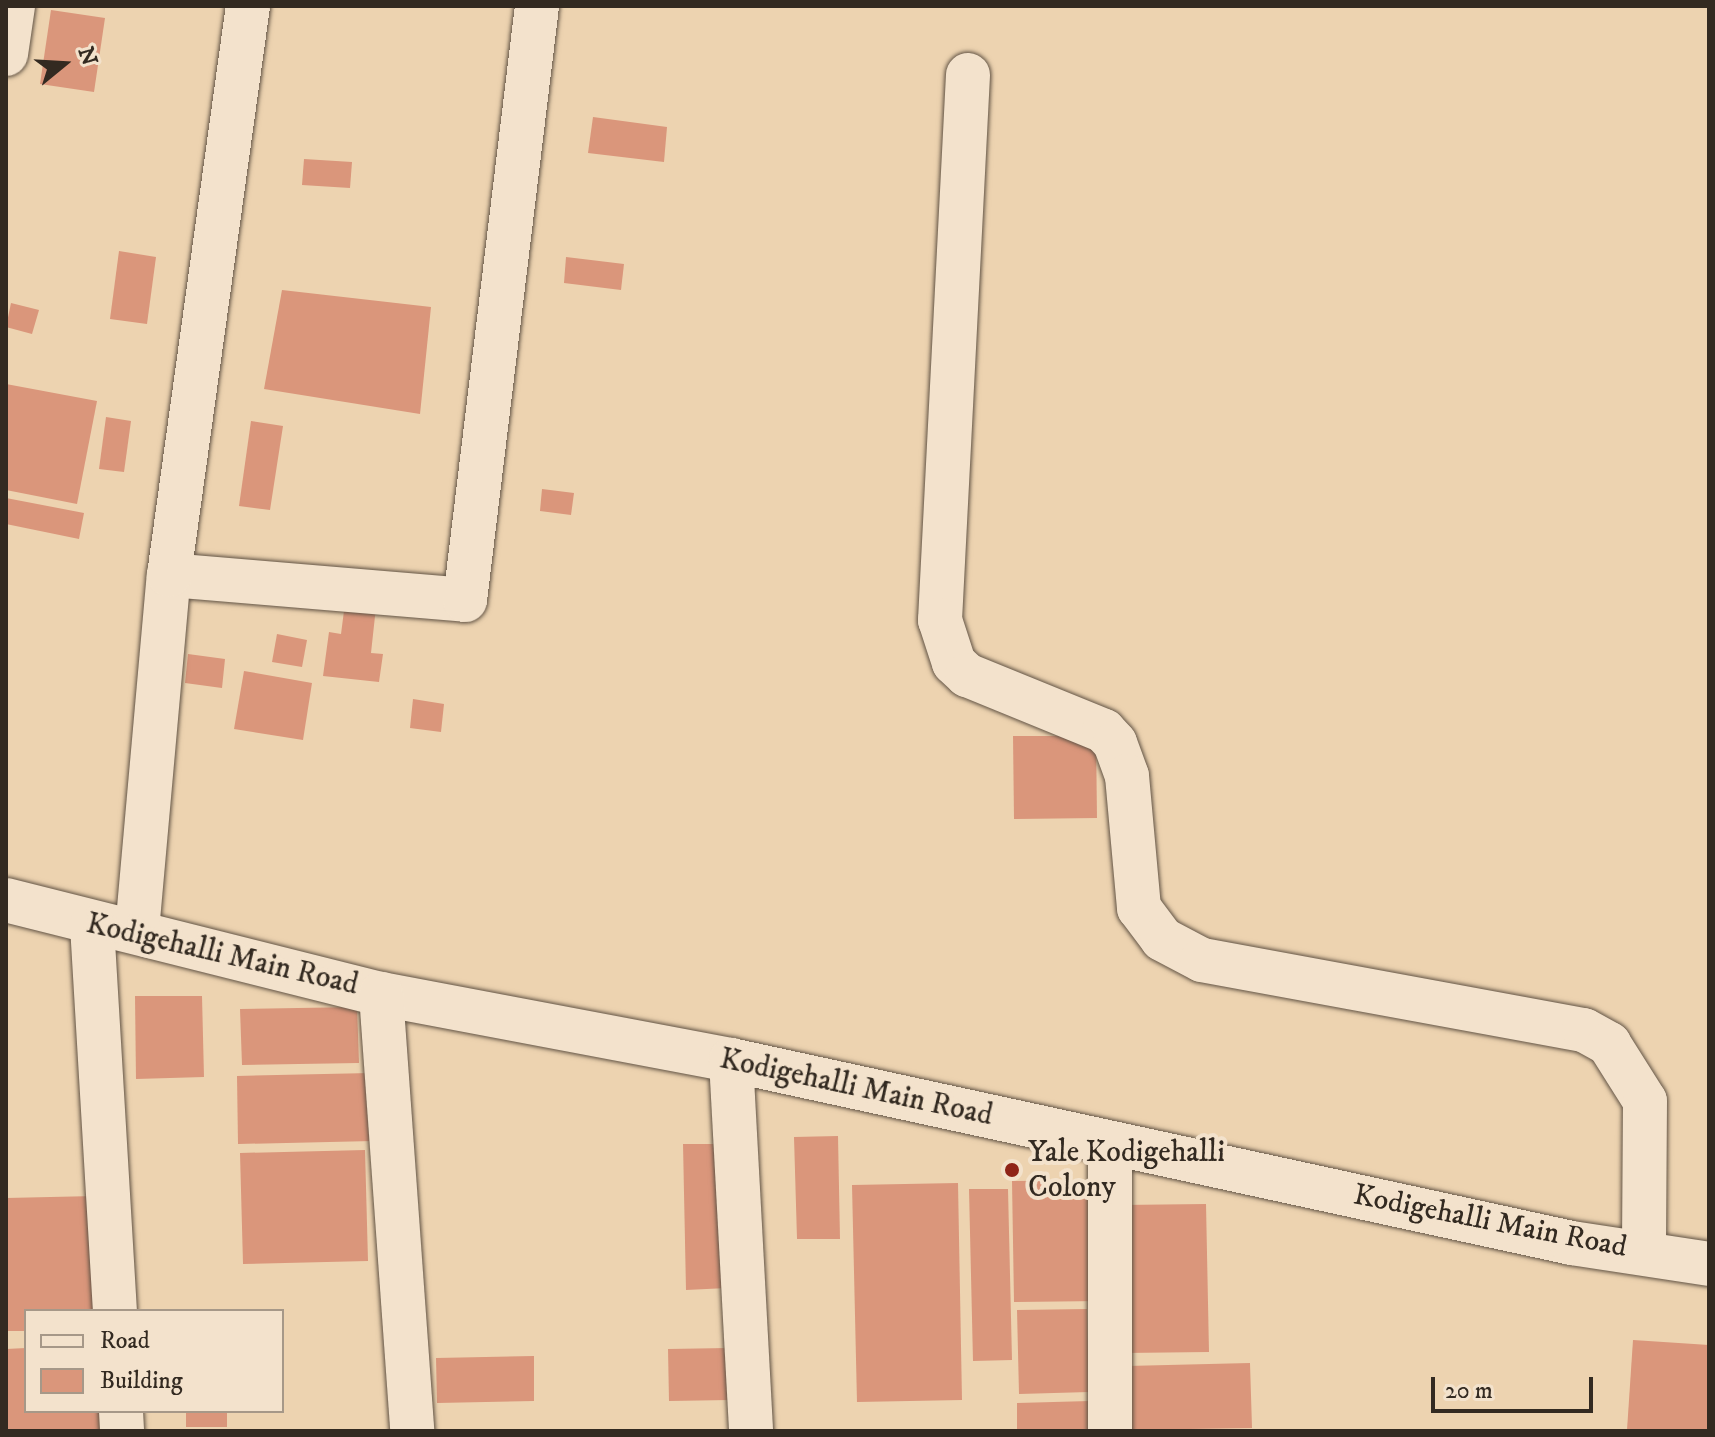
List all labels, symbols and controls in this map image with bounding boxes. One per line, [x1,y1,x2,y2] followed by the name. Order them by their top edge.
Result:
[24,24,104,104] north arrow
[72,44,103,69] text: N
[83,906,361,1004] street label: Kodigehalli Main Road
[716,1042,996,1134] street label: Kodigehalli Main Road
[1028,1135,1225,1206] place label: Yale Kodigehalli Colony
[1003,1161,1021,1179] marker: Yale Kodigehalli Colony
[1350,1178,1630,1266] street label: Kodigehalli Main Road
[24,1309,284,1413] legend
[100,1326,150,1356] text: Road
[1435,1361,1597,1411] scale bar
[100,1366,183,1396] text: Building
[1445,1376,1493,1406] text: 20 m

